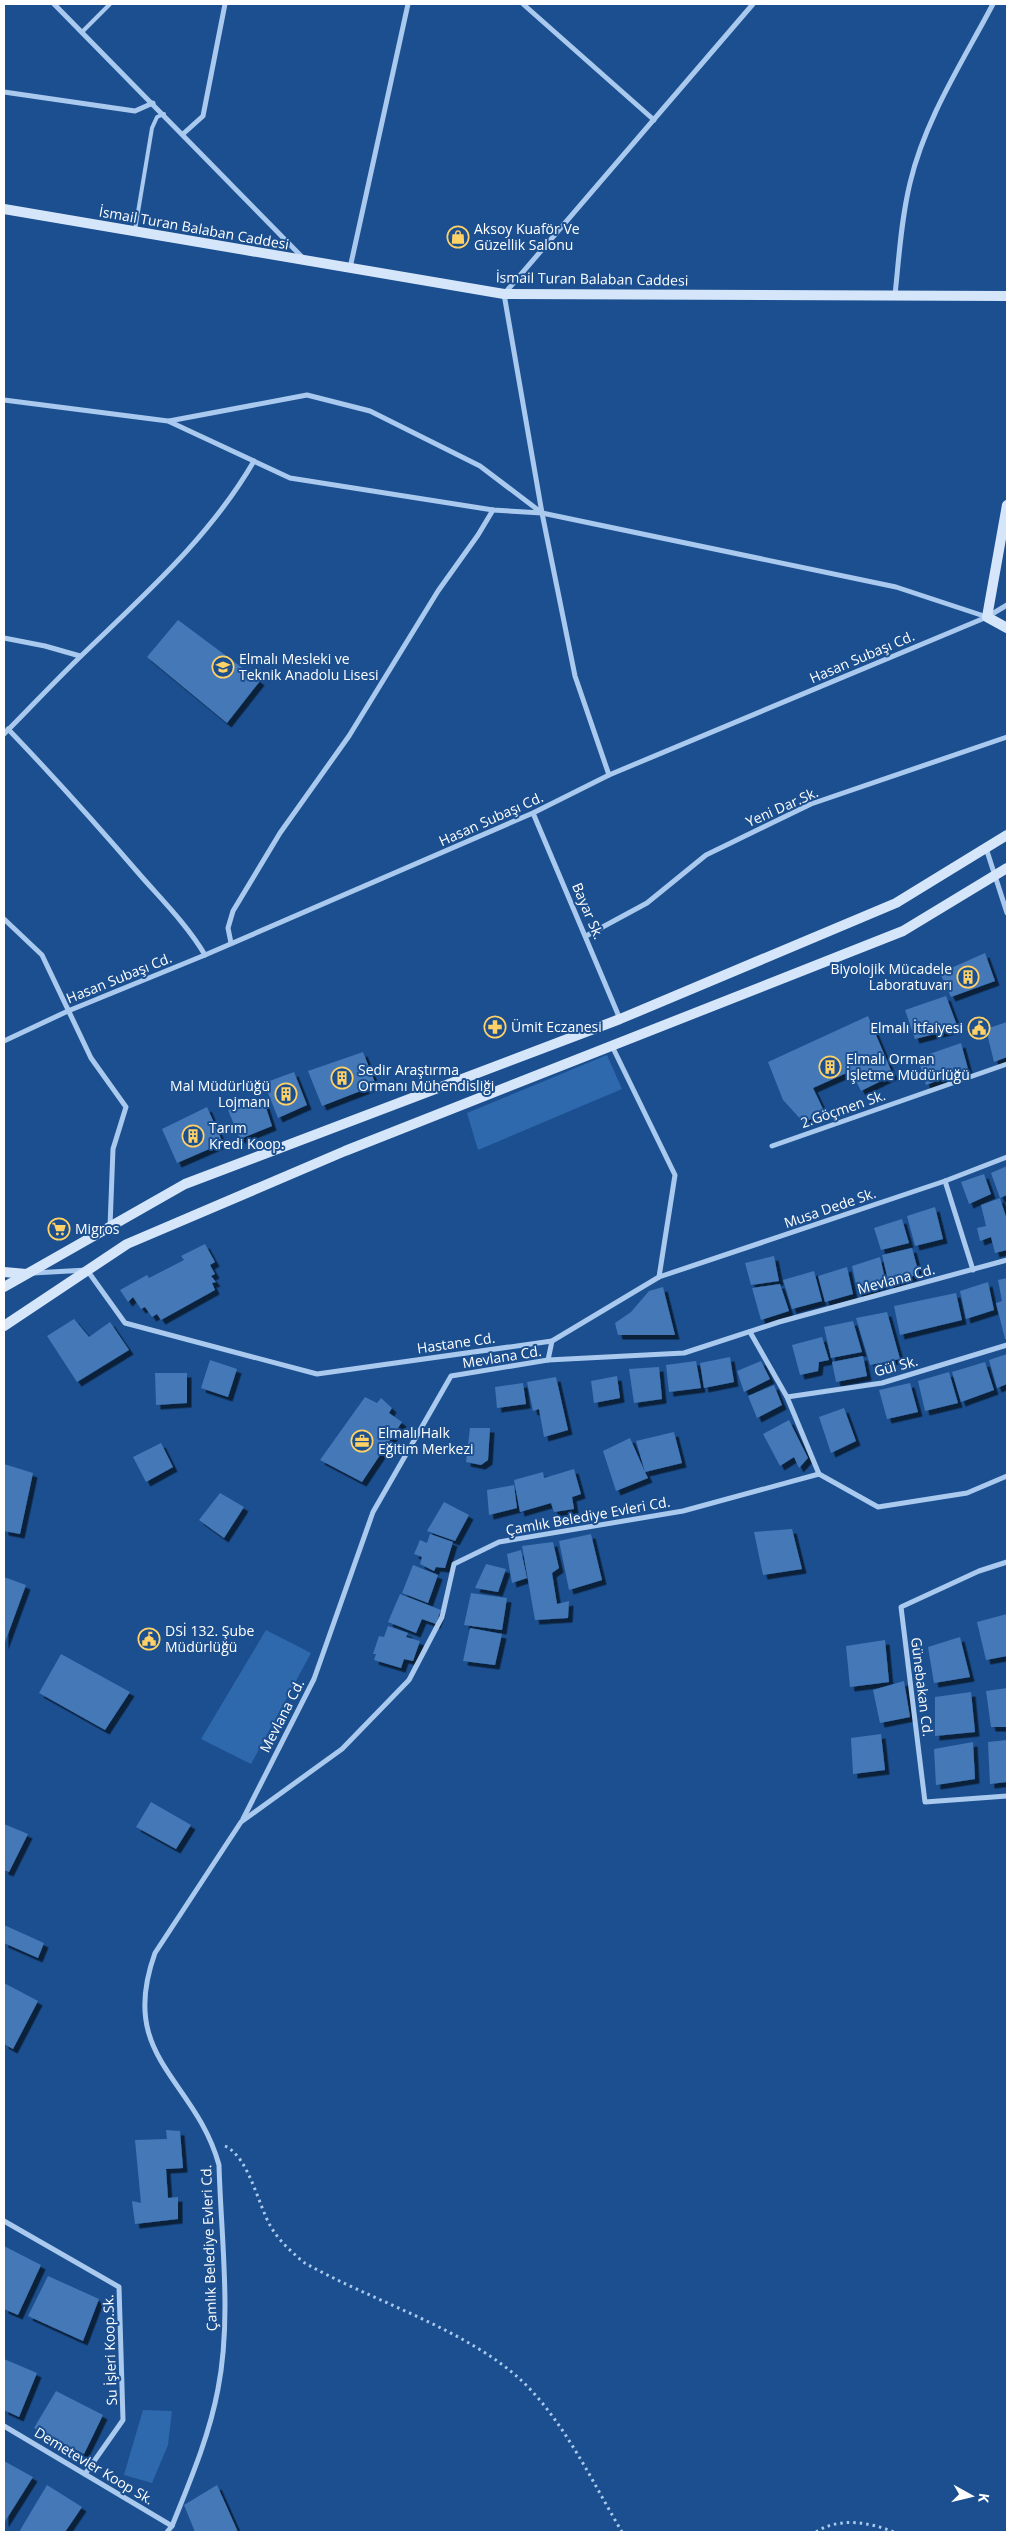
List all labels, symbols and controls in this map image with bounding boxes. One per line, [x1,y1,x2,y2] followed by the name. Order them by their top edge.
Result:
[98,201,291,254] street label: İsmail Turan Balaban Caddesi
[474,219,580,254] place label: Aksoy Kuaför Ve Güzellik Salonu
[446,225,470,249] shop icon: Aksoy Kuaför Ve Güzellik Salonu
[496,267,688,290] street label: İsmail Turan Balaban Caddesi
[806,626,917,687] street label: Hasan Subaşı Cd.
[239,649,379,684] place label: Elmalı Mesleki ve Teknik Anadolu Lisesi
[211,655,235,679] school or university icon: Elmalı Mesleki ve Teknik Anadolu Lisesi
[743,782,821,831] street label: Yeni Dar.Sk.
[436,787,546,850] street label: Hasan Subaşı Cd.
[568,880,609,942] street label: Bayar Sk.
[63,948,174,1007] street label: Hasan Subaşı Cd.
[830,959,952,994] place label: Biyolojik Mücadele Laboratuvarı
[956,965,980,989] building icon: Biyolojik Mücadele Laboratuvarı
[483,1015,507,1039] pharmacy icon: Ümit Eczanesi
[967,1016,991,1040] public building icon: Elmalı İtfaiyesi
[511,1017,602,1036] place label: Ümit Eczanesi
[870,1018,963,1037] place label: Elmalı İtfaiyesi
[846,1049,970,1084] place label: Elmalı Orman İşletme Müdürlüğü
[818,1055,842,1079] building icon: Elmalı Orman İşletme Müdürlüğü
[358,1060,494,1095] place label: Sedir Araştırma Ormanı Mühendisliği
[330,1066,354,1090] building icon: Sedir Araştırma Ormanı Mühendisliği
[170,1076,270,1111] place label: Mal Müdürlüğü Lojmanı
[274,1082,298,1106] building icon: Mal Müdürlüğü Lojmanı
[798,1085,888,1132] street label: 2.Göçmen Sk.
[209,1118,285,1153] place label: Tarım Kredi Koop.
[181,1124,205,1148] building icon: Tarım Kredi Koop.
[781,1183,878,1232] street label: Musa Dede Sk.
[47,1217,71,1241] supermarket icon: Migros
[75,1219,120,1238] place label: Migros
[855,1259,937,1298] street label: Mevlana Cd.
[416,1328,496,1357] street label: Hastane Cd.
[461,1341,543,1372] street label: Mevlana Cd.
[872,1351,920,1380] street label: Gül Sk.
[378,1423,474,1458] place label: Elmalı Halk Eğitim Merkezi
[350,1429,374,1453] office icon: Elmalı Halk Eğitim Merkezi
[504,1492,672,1539] street label: Çamlık Belediye Evleri Cd.
[165,1621,255,1656] place label: DSİ 132. Şube Müdürlüğü
[137,1627,161,1651] public building icon: DSİ 132. Şube Müdürlüğü
[907,1636,938,1738] street label: Günebakan Cd.
[255,1676,308,1756] street label: Mevlana Cd.
[196,2164,221,2332] street label: Çamlık Belediye Evleri Cd.
[98,2294,121,2406] street label: Su İşleri Koop.Sk.
[31,2422,157,2509] street label: Demetevler Koop Sk.
[946,2471,996,2521] north arrow
[974,2492,994,2505] text: K

